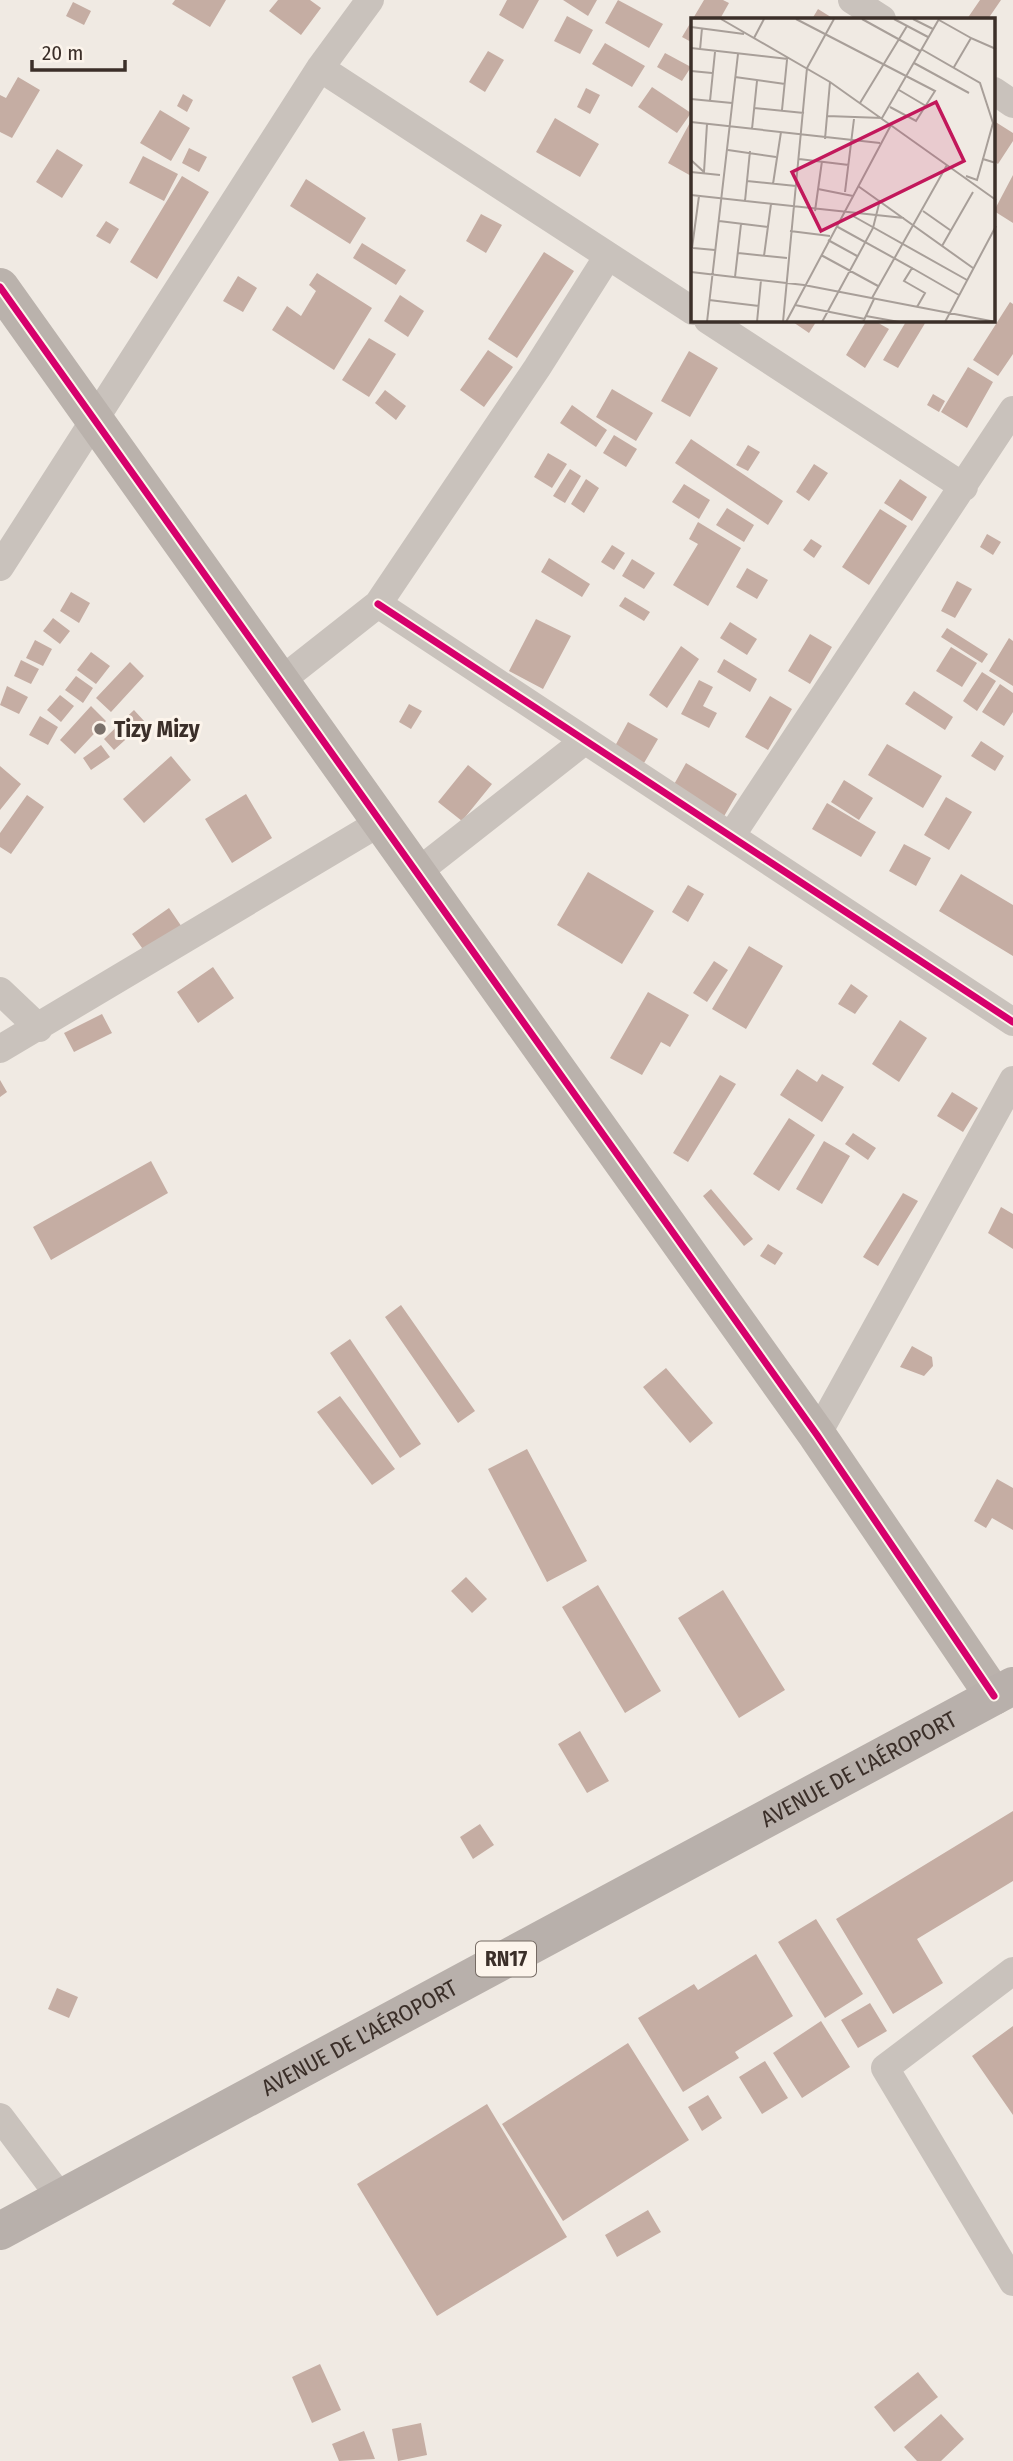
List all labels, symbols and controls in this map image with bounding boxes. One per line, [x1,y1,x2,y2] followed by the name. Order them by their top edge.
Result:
[691,18,996,322] inset map
[32,28,124,72] scale bar
[42,40,83,66] text: 20 m
[114,715,201,743] place label: Tizy Mizy
[92,721,108,737] marker: Tizy Mizy
[756,1705,962,1833] street label: AVENUE DE L'AÉROPORT
[476,1941,536,1976] road number: RN17
[257,1973,462,2102] street label: AVENUE DE L'AÉROPORT

